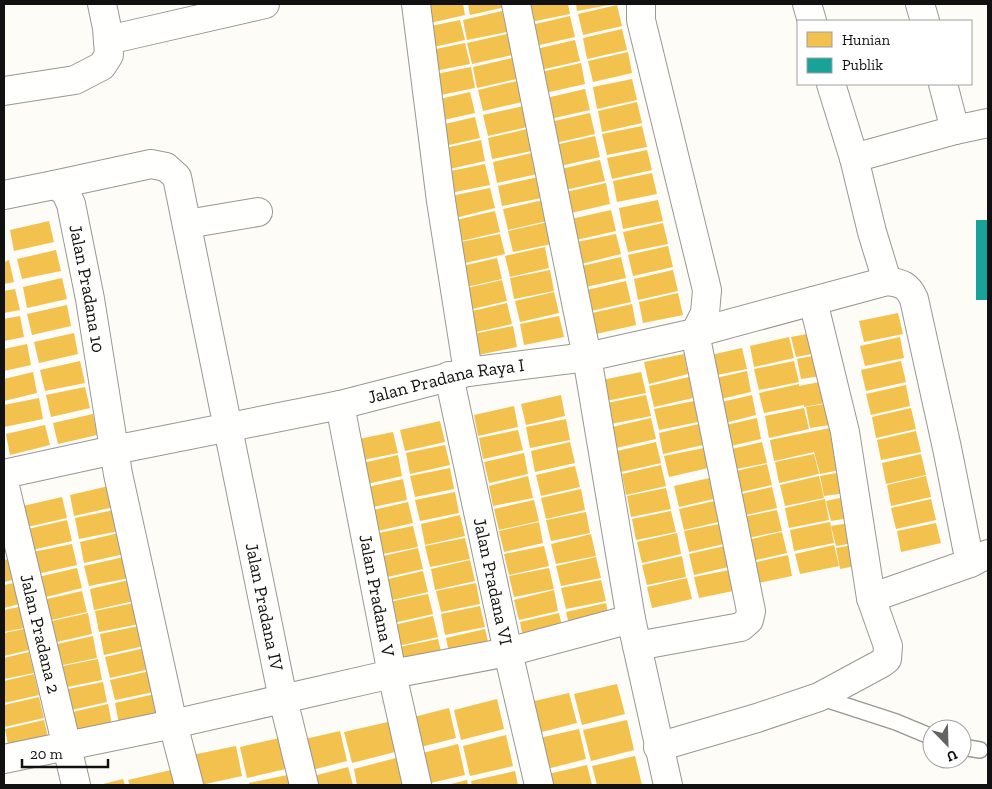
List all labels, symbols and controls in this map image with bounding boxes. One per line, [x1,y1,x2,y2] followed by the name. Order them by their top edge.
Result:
[797,20,972,85] legend
[842,31,890,49] text: Hunian
[842,56,883,74] text: Publik
[64,223,109,354] street label: Jalan Pradana 10
[365,354,526,408] street label: Jalan Pradana Raya I
[469,516,517,647] street label: Jalan Pradana VI
[354,533,399,659] street label: Jalan Pradana V
[241,541,288,673] street label: Jalan Pradana IV
[15,572,65,696] street label: Jalan Pradana 2
[922,719,972,769] north arrow
[22,736,109,768] scale bar
[30,745,63,763] text: 20 m
[944,746,960,765] text: U

